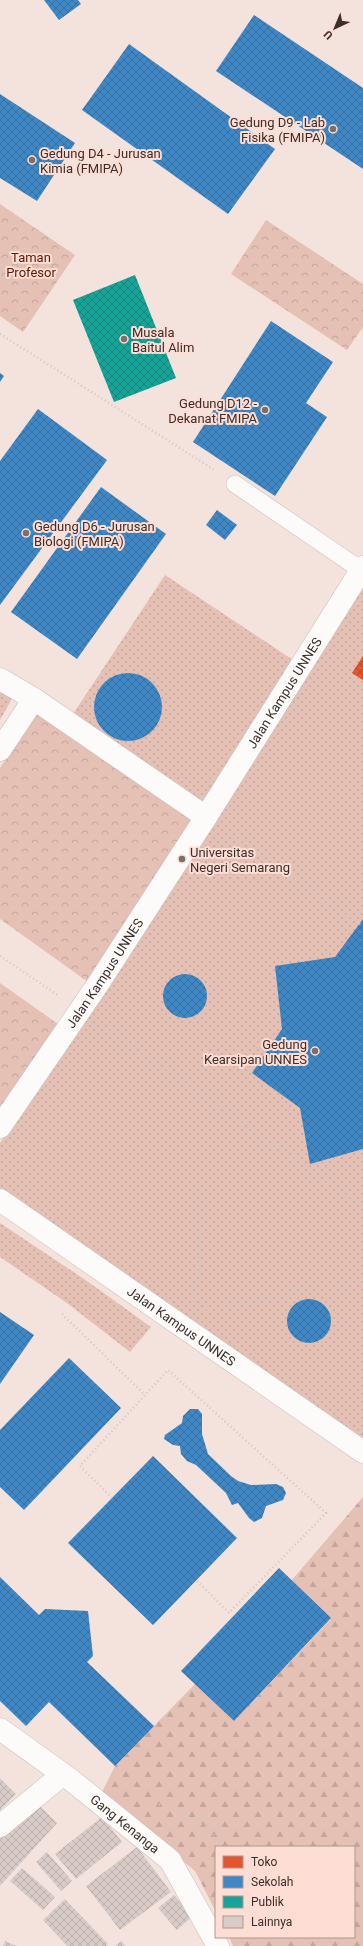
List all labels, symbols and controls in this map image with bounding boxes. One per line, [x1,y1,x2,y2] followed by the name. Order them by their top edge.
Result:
[315,8,355,48] north arrow
[321,28,336,42] text: U
[230,115,325,145] place label: Gedung D9 - Lab Fisika (FMIPA)
[328,124,338,134] marker: Gedung D9 - Lab Fisika (FMIPA)
[40,146,161,176] place label: Gedung D4 - Jurusan Kimia (FMIPA)
[27,155,37,165] marker: Gedung D4 - Jurusan Kimia (FMIPA)
[6,250,56,280] park label: Taman Profesor
[132,325,194,355] place label: Musala Baitul Alim
[119,334,129,344] marker: Musala Baitul Alim
[168,396,258,426] place label: Gedung D12 - Dekanat FMIPA
[260,405,270,415] marker: Gedung D12 - Dekanat FMIPA
[34,519,155,549] place label: Gedung D6 - Jurusan Biologi (FMIPA)
[21,528,31,538] marker: Gedung D6 - Jurusan Biologi (FMIPA)
[244,634,325,751] street label: Jalan Kampus UNNES
[190,845,290,875] place label: Universitas Negeri Semarang
[177,854,187,864] marker: Universitas Negeri Semarang
[63,916,147,1031] street label: Jalan Kampus UNNES
[204,1037,307,1067] place label: Gedung Kearsipan UNNES
[310,1046,320,1056] marker: Gedung Kearsipan UNNES
[124,1284,238,1369] street label: Jalan Kampus UNNES
[87,1792,162,1856] street label: Gang Kenanga
[215,1846,355,1938] legend
[251,1855,278,1869] text: Toko
[251,1875,293,1889] text: Sekolah
[251,1895,285,1909] text: Publik
[251,1915,292,1929] text: Lainnya

